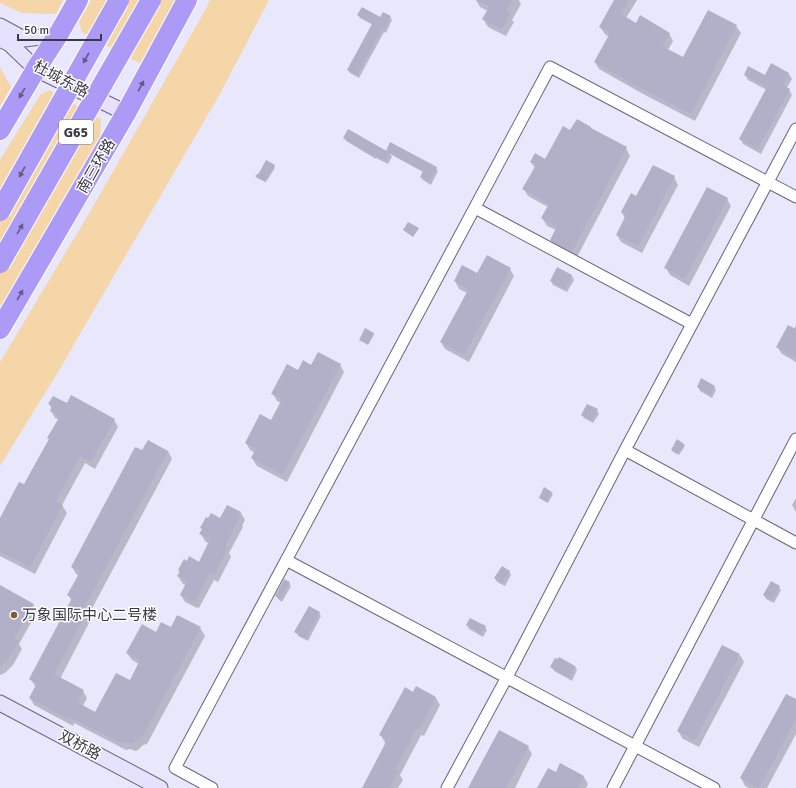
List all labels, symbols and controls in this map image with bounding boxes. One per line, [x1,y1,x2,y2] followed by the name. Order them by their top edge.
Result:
[18,16,101,42] scale bar
[24,23,49,38] text: 50 m
[83,52,90,64] one-way arrow
[30,57,92,101] street label: 杜城东路
[138,80,144,92] one-way arrow
[18,87,25,99] one-way arrow
[59,120,93,144] road number: G65
[73,136,119,196] street label: 南三环路
[19,166,26,177] one-way arrow
[16,223,23,235] one-way arrow
[16,289,23,301] one-way arrow
[22,606,157,624] place label: 万象国际中心二号楼
[9,610,19,620] marker: 万象国际中心二号楼
[56,726,104,764] street label: 双桥路

